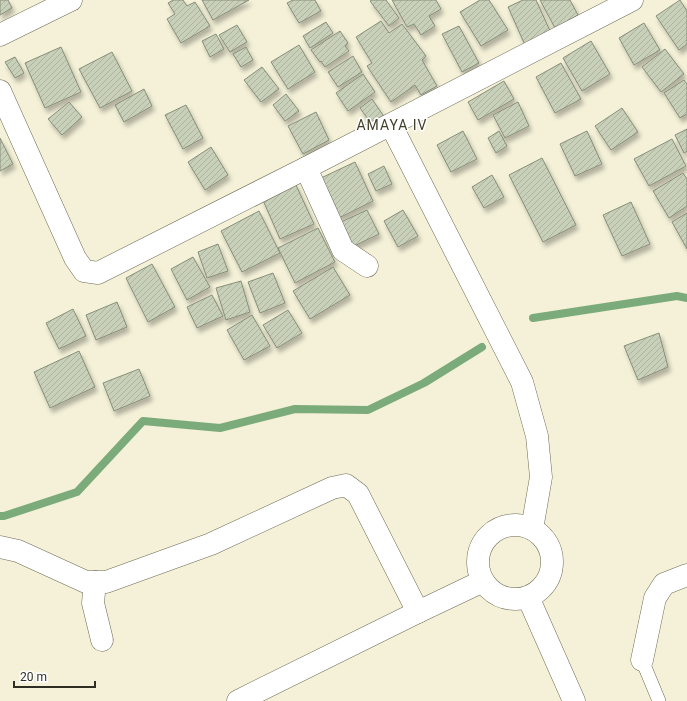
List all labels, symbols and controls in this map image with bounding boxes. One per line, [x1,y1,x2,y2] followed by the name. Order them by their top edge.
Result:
[356,117,428,133] district label: AMAYA IV
[14,663,95,689] scale bar
[20,670,47,684] text: 20 m

